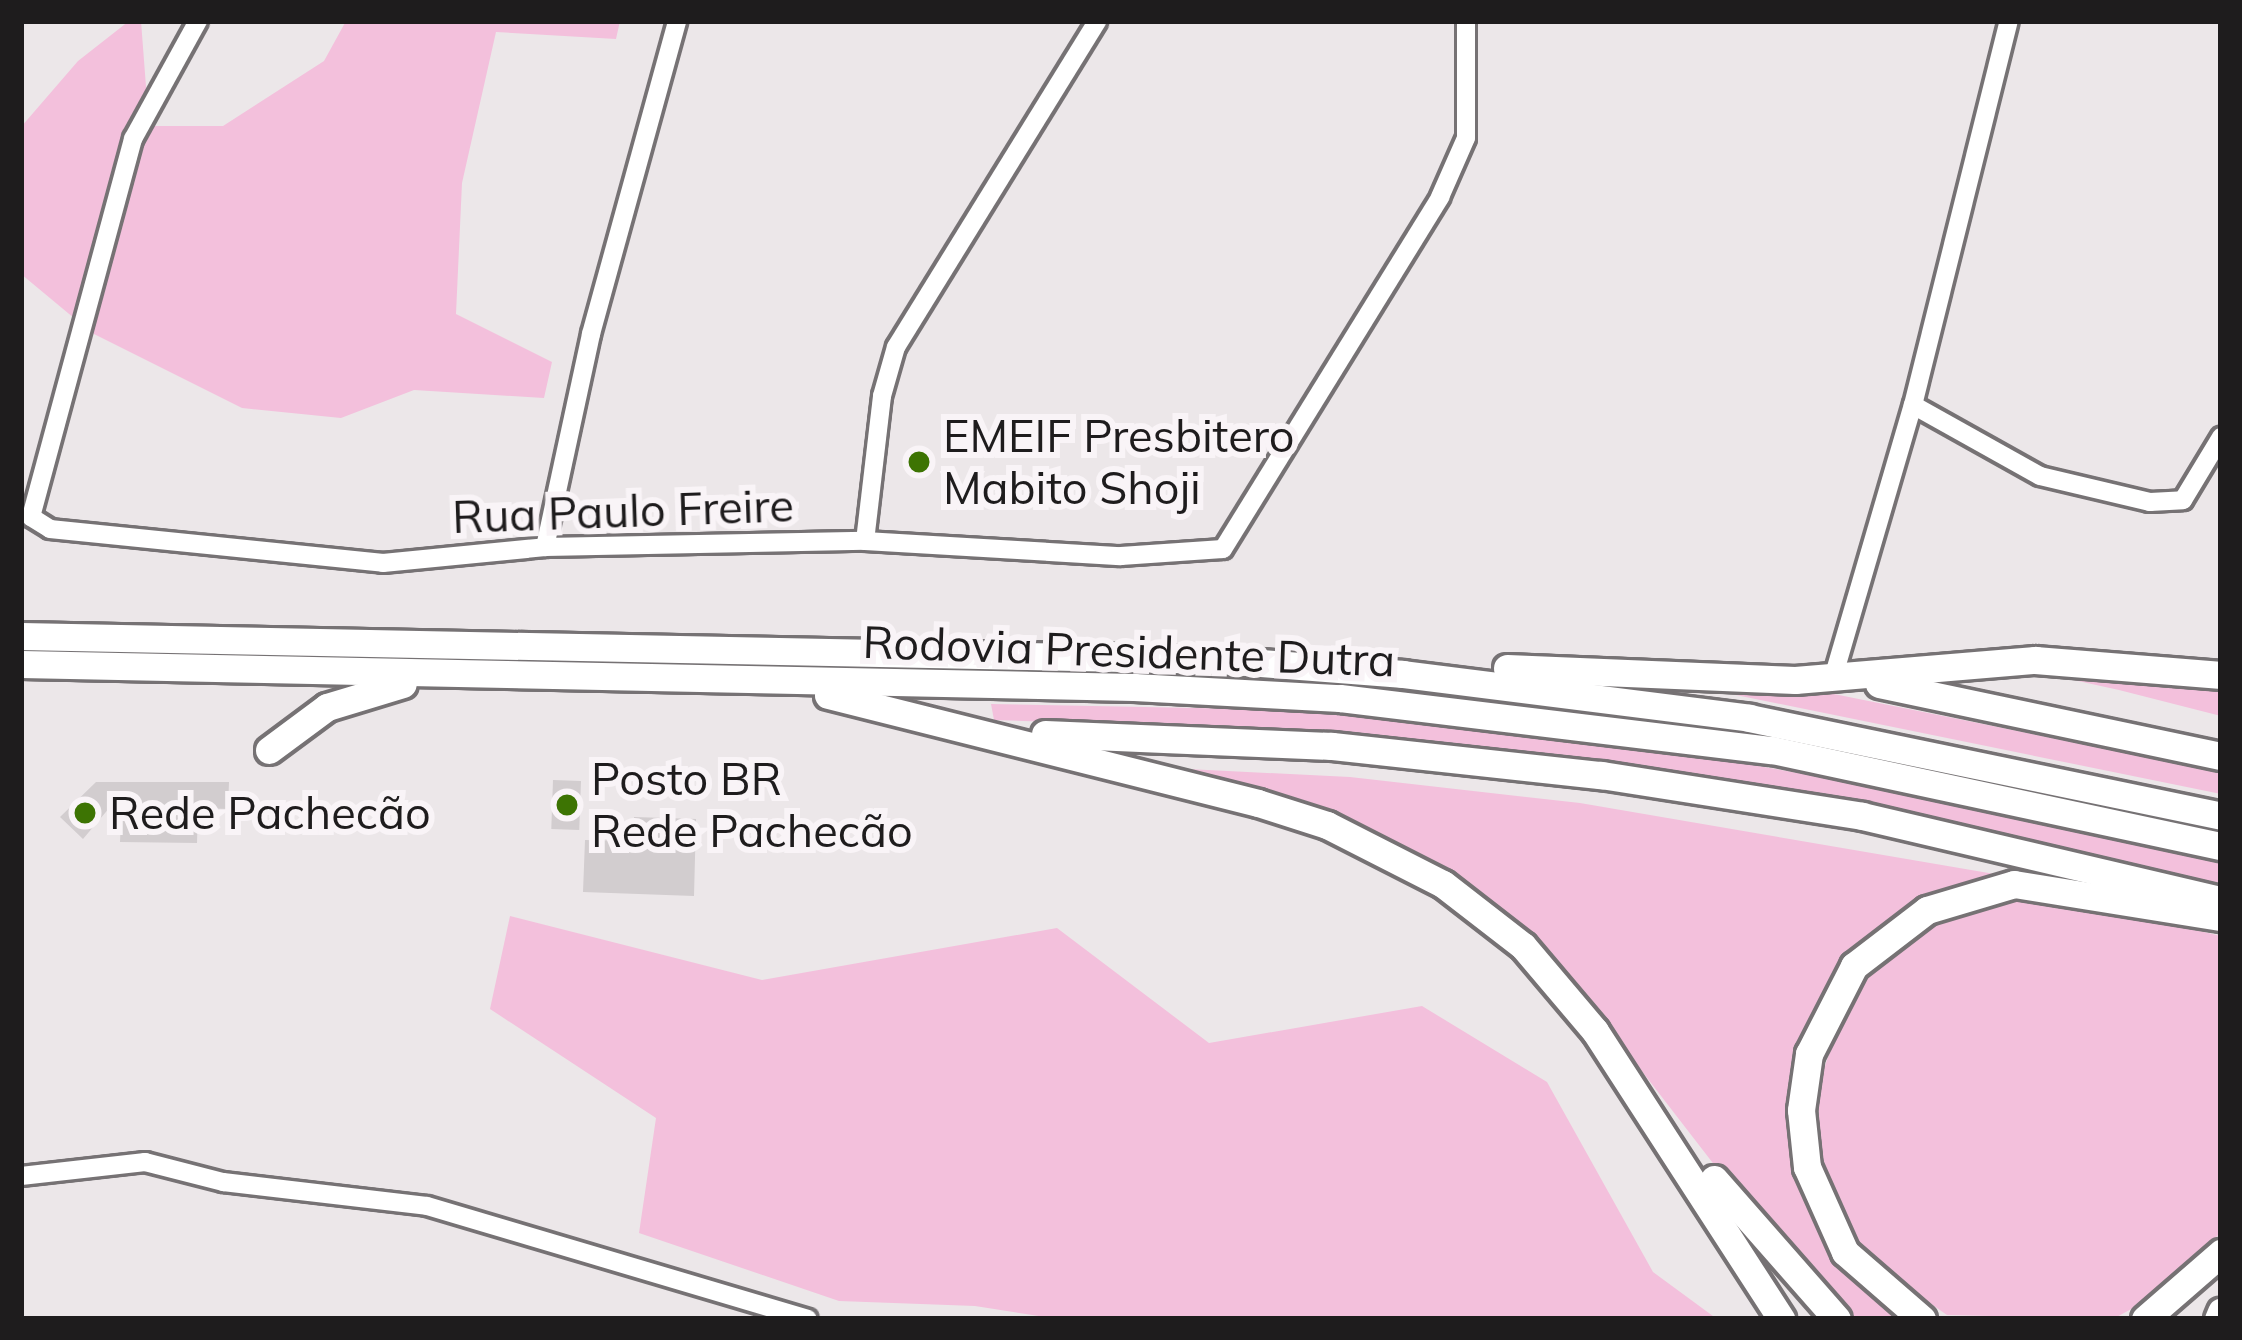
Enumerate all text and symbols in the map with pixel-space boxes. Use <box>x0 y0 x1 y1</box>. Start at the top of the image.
place label: EMEIF Presbitero Mabito Shoji <box>943 409 1294 515</box>
marker: EMEIF Presbitero Mabito Shoji <box>906 449 932 475</box>
street label: Rua Paulo Freire <box>451 478 795 544</box>
street label: Rodovia Presidente Dutra <box>862 615 1396 687</box>
place label: Posto BR Rede Pachecão <box>591 752 913 858</box>
place label: Rede Pachecão <box>109 786 431 840</box>
marker: Posto BR Rede Pachecão <box>554 792 580 818</box>
marker: Rede Pachecão <box>72 800 98 826</box>

